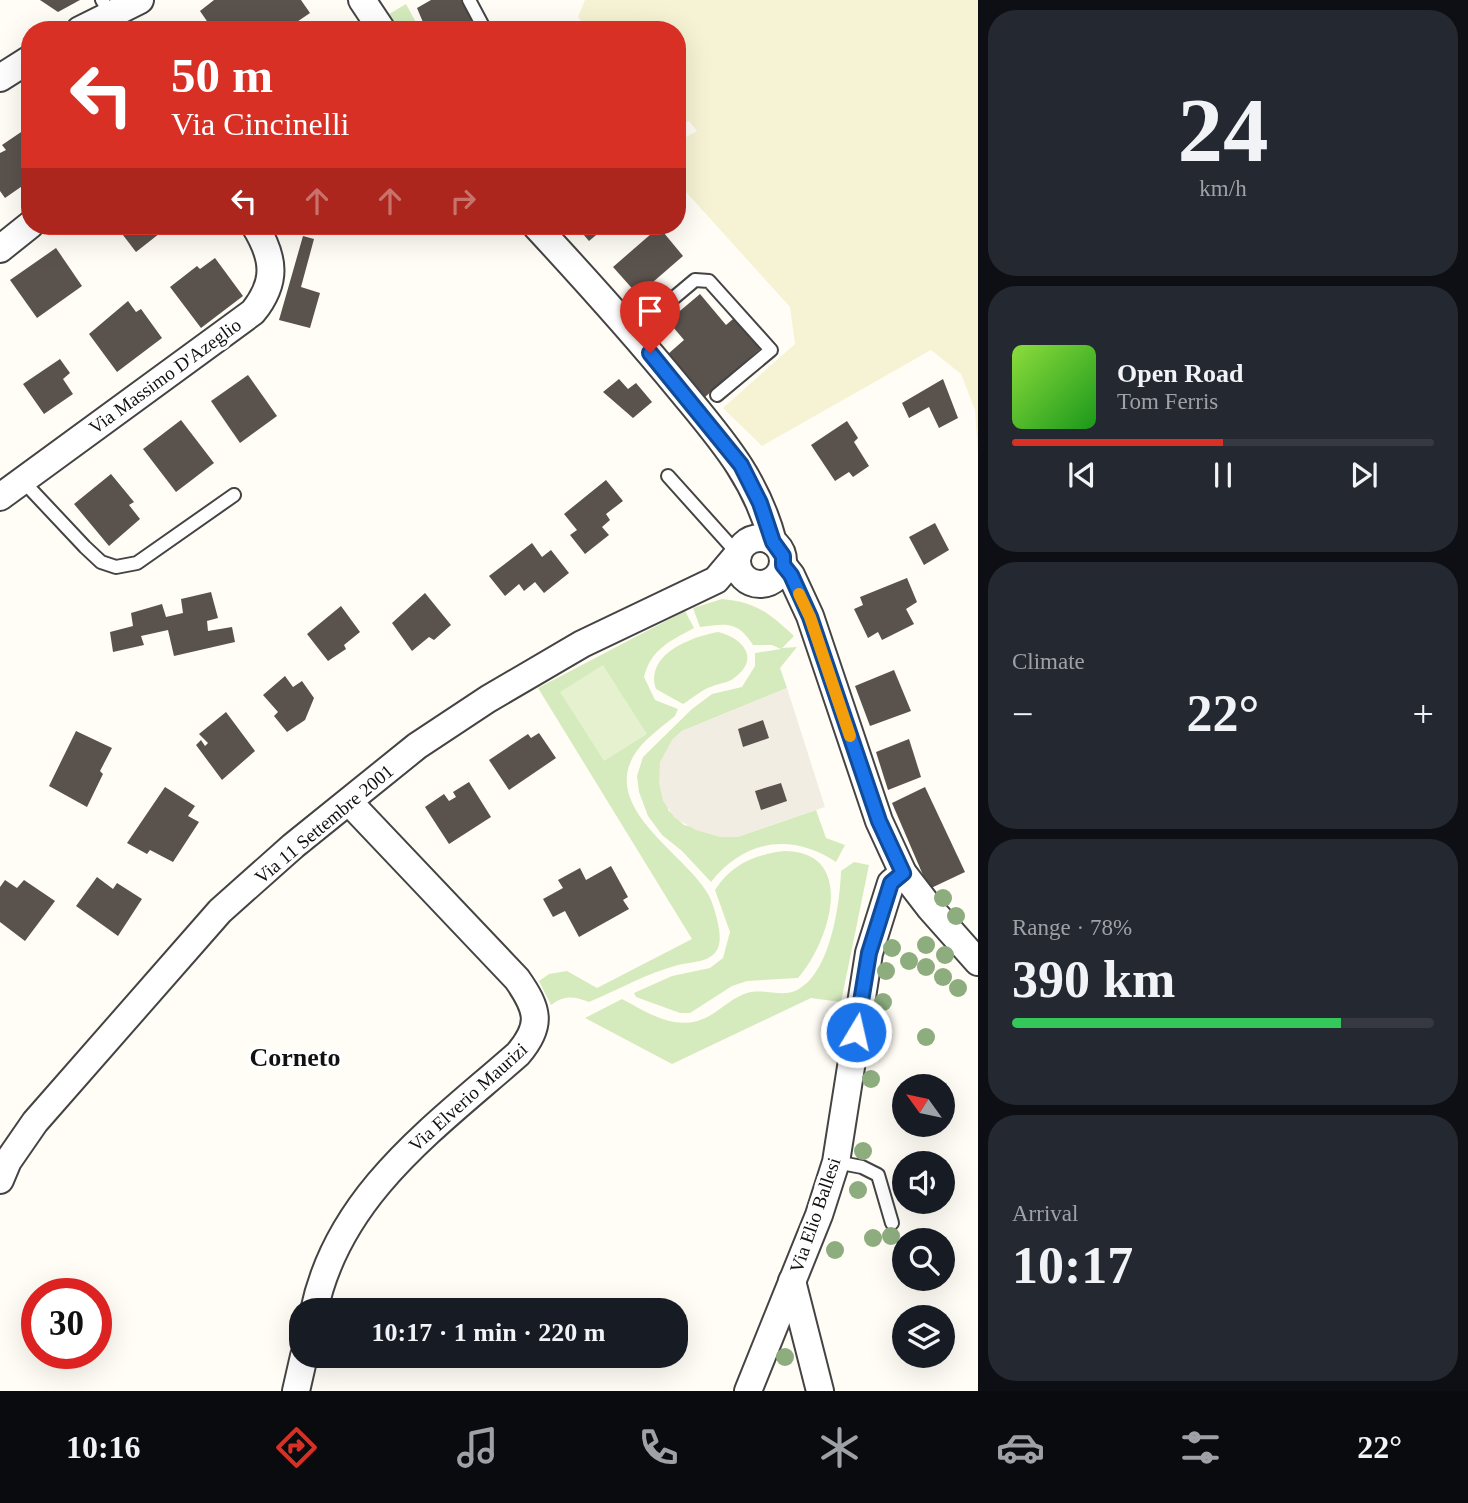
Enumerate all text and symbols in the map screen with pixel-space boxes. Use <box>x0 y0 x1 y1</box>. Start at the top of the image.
text: 50 m <box>171 48 273 103</box>
icon: left <box>56 49 147 140</box>
text: 24 <box>1178 80 1269 181</box>
text: Via Cincinelli <box>171 106 349 142</box>
text: km/h <box>1199 176 1247 201</box>
icon: left <box>225 182 263 220</box>
icon: ahead <box>298 182 336 220</box>
icon: ahead <box>371 182 409 220</box>
icon: right <box>444 182 482 220</box>
pin <box>620 281 680 353</box>
icon: arrive <box>631 292 669 330</box>
street label: Via Massimo D'Azeglio <box>85 314 245 438</box>
text: Open Road <box>1117 359 1243 388</box>
text: Tom Ferris <box>1117 389 1218 414</box>
icon: previous <box>1063 456 1101 494</box>
icon: pause <box>1204 456 1242 494</box>
icon: next <box>1345 456 1383 494</box>
text: Climate <box>1012 649 1085 674</box>
text: 22° <box>1187 685 1259 742</box>
text: − <box>1012 693 1033 735</box>
text: + <box>1413 693 1434 735</box>
street label: Via 11 Settembre 2001 <box>251 760 397 888</box>
text: Range · 78% <box>1012 915 1132 940</box>
text: 390 km <box>1012 951 1175 1008</box>
position arrow <box>819 995 893 1069</box>
street label: Via Elverio Maurizi <box>405 1038 531 1156</box>
district label: Corneto <box>250 1043 340 1072</box>
north arrow <box>892 1074 956 1138</box>
map controls <box>892 1074 955 1368</box>
button: sound <box>892 1151 955 1214</box>
street label: Via Elio Ballesi <box>785 1155 845 1275</box>
text: Arrival <box>1012 1201 1078 1226</box>
button: search <box>892 1228 955 1291</box>
text: 10:17 <box>1012 1237 1133 1294</box>
speed limit sign: 30 <box>21 1278 112 1369</box>
button: layers <box>892 1305 955 1368</box>
text: 10:17 · 1 min · 220 m <box>372 1318 606 1347</box>
icon: directions <box>272 1423 321 1472</box>
icon: music <box>453 1423 502 1472</box>
icon: phone <box>634 1423 683 1472</box>
icon: climate <box>815 1423 864 1472</box>
icon: car <box>996 1423 1045 1472</box>
icon: filters <box>1176 1423 1225 1472</box>
text: 10:16 <box>66 1429 141 1465</box>
text: 22° <box>1357 1429 1402 1465</box>

